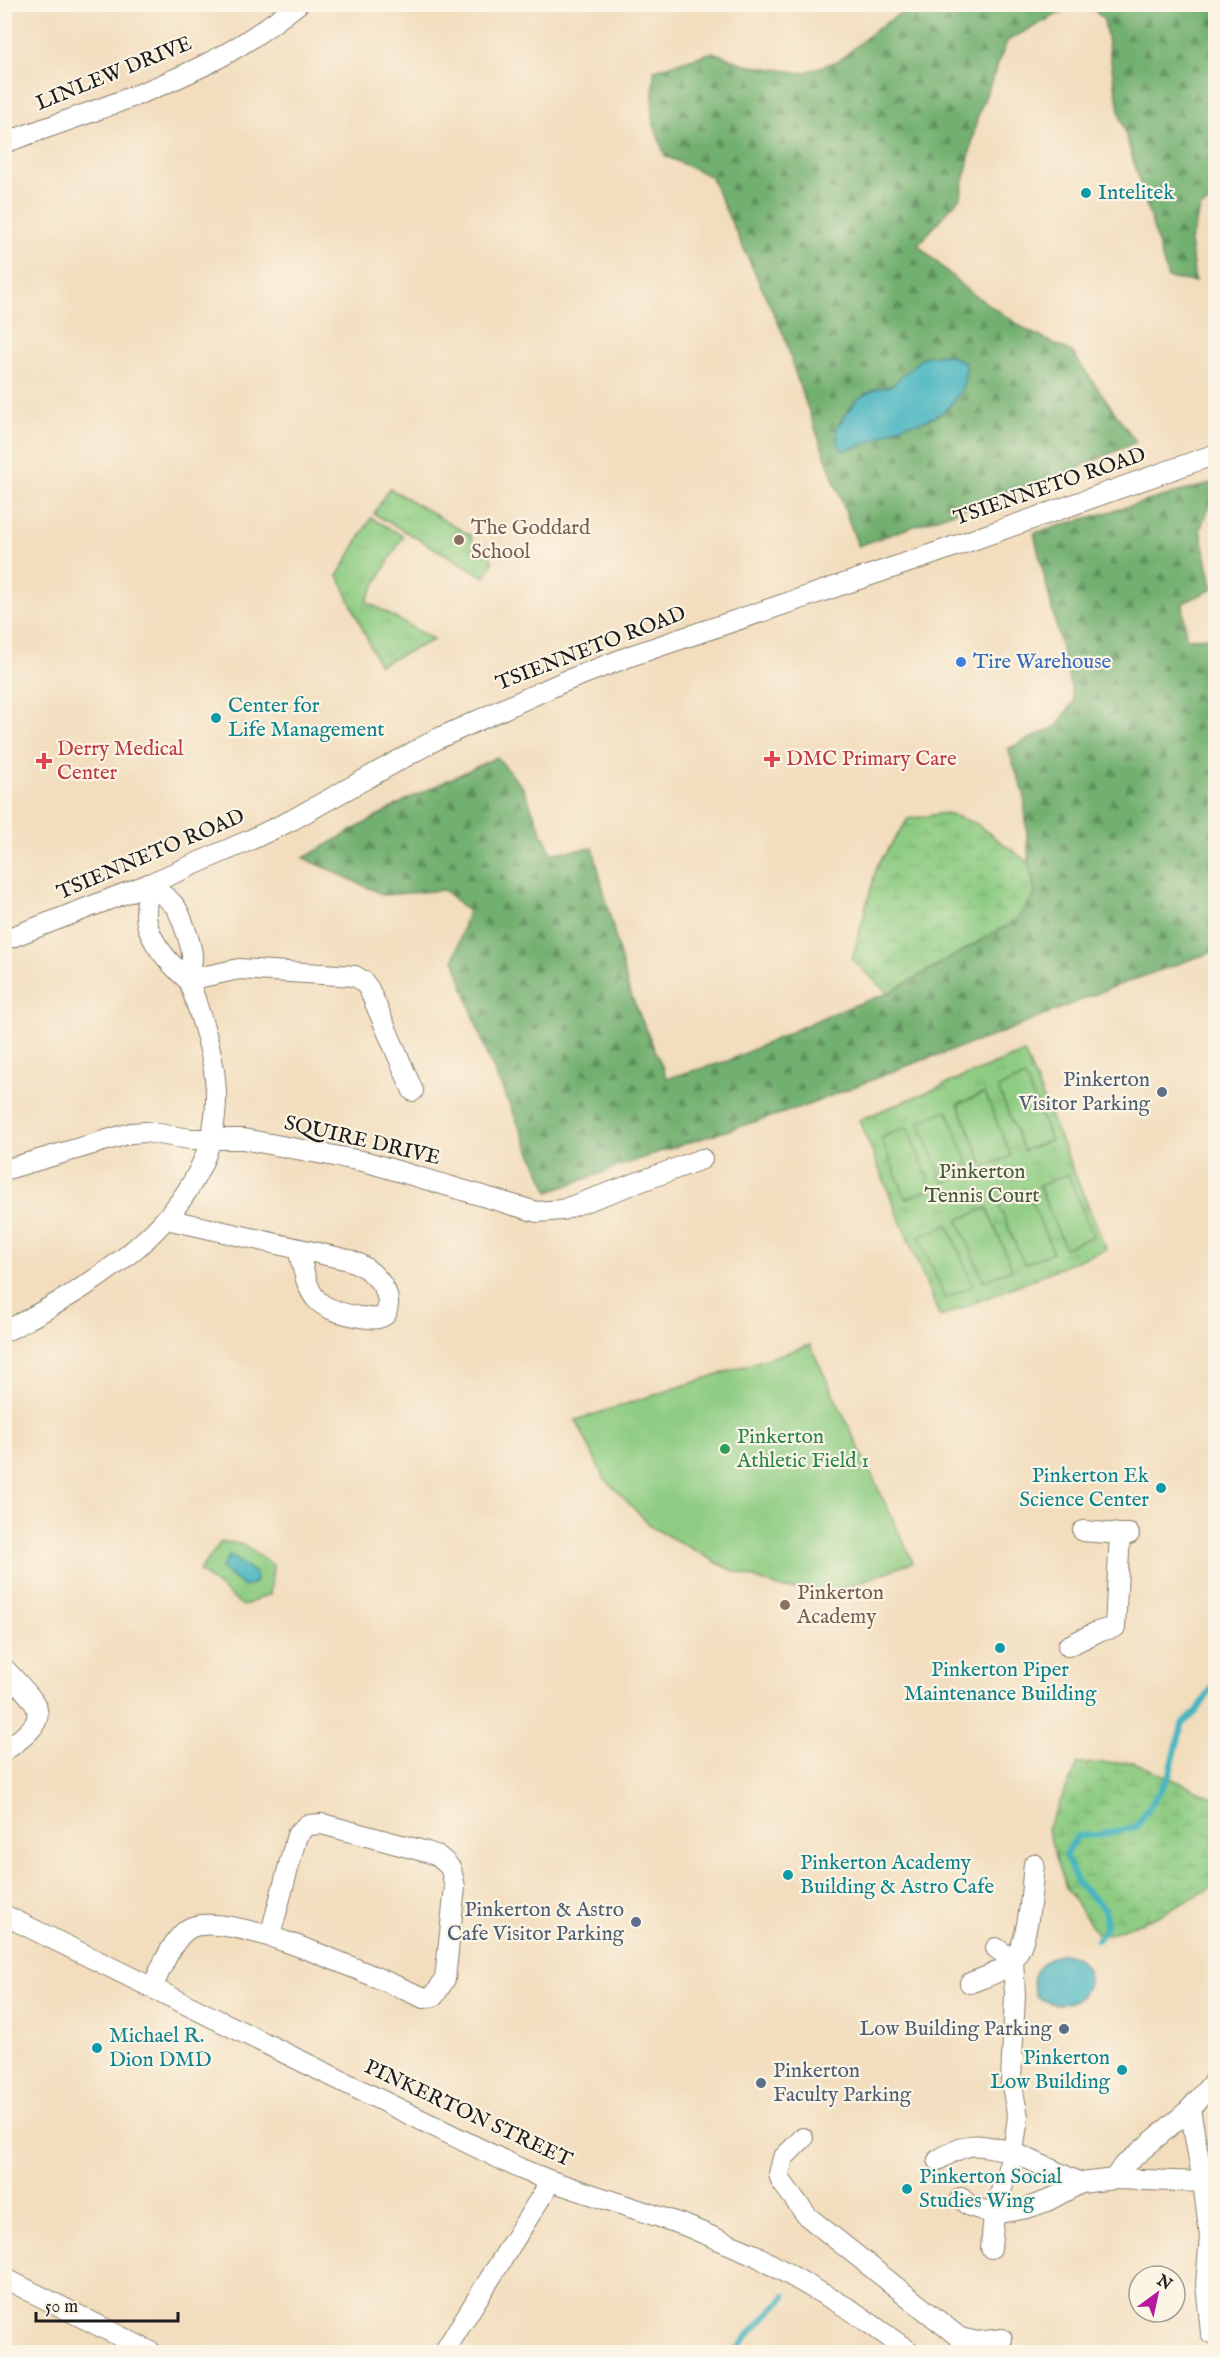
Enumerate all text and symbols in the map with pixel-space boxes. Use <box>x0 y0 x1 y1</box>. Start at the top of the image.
street label: LINLEW DRIVE <box>32 30 196 118</box>
place label: Intelitek <box>1098 180 1175 207</box>
marker: Intelitek <box>1079 186 1093 200</box>
street label: TSIENNETO ROAD <box>950 441 1150 533</box>
place label: The Goddard School <box>471 515 591 566</box>
marker: The Goddard School <box>452 533 466 547</box>
street label: TSIENNETO ROAD <box>492 600 690 698</box>
place label: Tire Warehouse <box>973 649 1112 676</box>
marker: Tire Warehouse <box>954 655 968 669</box>
place label: Center for Life Management <box>228 693 385 744</box>
marker: Center for Life Management <box>209 711 223 725</box>
place label: Derry Medical Center <box>57 736 184 787</box>
place label: DMC Primary Care <box>786 746 957 773</box>
marker: DMC Primary Care <box>763 750 781 768</box>
marker: Derry Medical Center <box>35 752 53 770</box>
street label: TSIENNETO ROAD <box>53 803 249 907</box>
place label: Pinkerton Visitor Parking <box>1018 1067 1151 1118</box>
marker: Pinkerton Visitor Parking <box>1155 1085 1169 1099</box>
street label: SQUIRE DRIVE <box>281 1110 443 1172</box>
park label: Pinkerton Tennis Court <box>924 1159 1040 1210</box>
place label: Pinkerton Athletic Field 1 <box>736 1424 869 1475</box>
marker: Pinkerton Athletic Field 1 <box>718 1442 732 1456</box>
place label: Pinkerton Ek Science Center <box>1019 1463 1150 1514</box>
marker: Pinkerton Ek Science Center <box>1154 1481 1168 1495</box>
place label: Pinkerton Academy <box>796 1580 884 1631</box>
marker: Pinkerton Academy <box>778 1598 792 1612</box>
marker: Pinkerton Piper Maintenance Building <box>993 1641 1007 1655</box>
place label: Pinkerton Piper Maintenance Building <box>904 1657 1097 1708</box>
place label: Pinkerton Academy Building & Astro Cafe <box>800 1850 994 1901</box>
marker: Pinkerton Academy Building & Astro Cafe <box>781 1868 795 1882</box>
place label: Pinkerton & Astro Cafe Visitor Parking <box>447 1897 625 1948</box>
marker: Pinkerton & Astro Cafe Visitor Parking <box>629 1915 643 1929</box>
place label: Low Building Parking <box>859 2016 1053 2043</box>
marker: Low Building Parking <box>1057 2022 1071 2036</box>
place label: Michael R. Dion DMD <box>109 2023 212 2074</box>
marker: Michael R. Dion DMD <box>90 2041 104 2055</box>
place label: Pinkerton Low Building <box>990 2045 1111 2096</box>
street label: PINKERTON STREET <box>360 2054 577 2174</box>
place label: Pinkerton Faculty Parking <box>773 2058 912 2109</box>
marker: Pinkerton Low Building <box>1115 2063 1129 2077</box>
marker: Pinkerton Faculty Parking <box>754 2076 768 2090</box>
place label: Pinkerton Social Studies Wing <box>919 2164 1062 2215</box>
marker: Pinkerton Social Studies Wing <box>900 2182 914 2196</box>
north arrow <box>1127 2264 1187 2324</box>
text: N <box>1152 2270 1175 2295</box>
scale bar <box>36 2285 178 2323</box>
text: 50 m <box>45 2296 78 2319</box>

